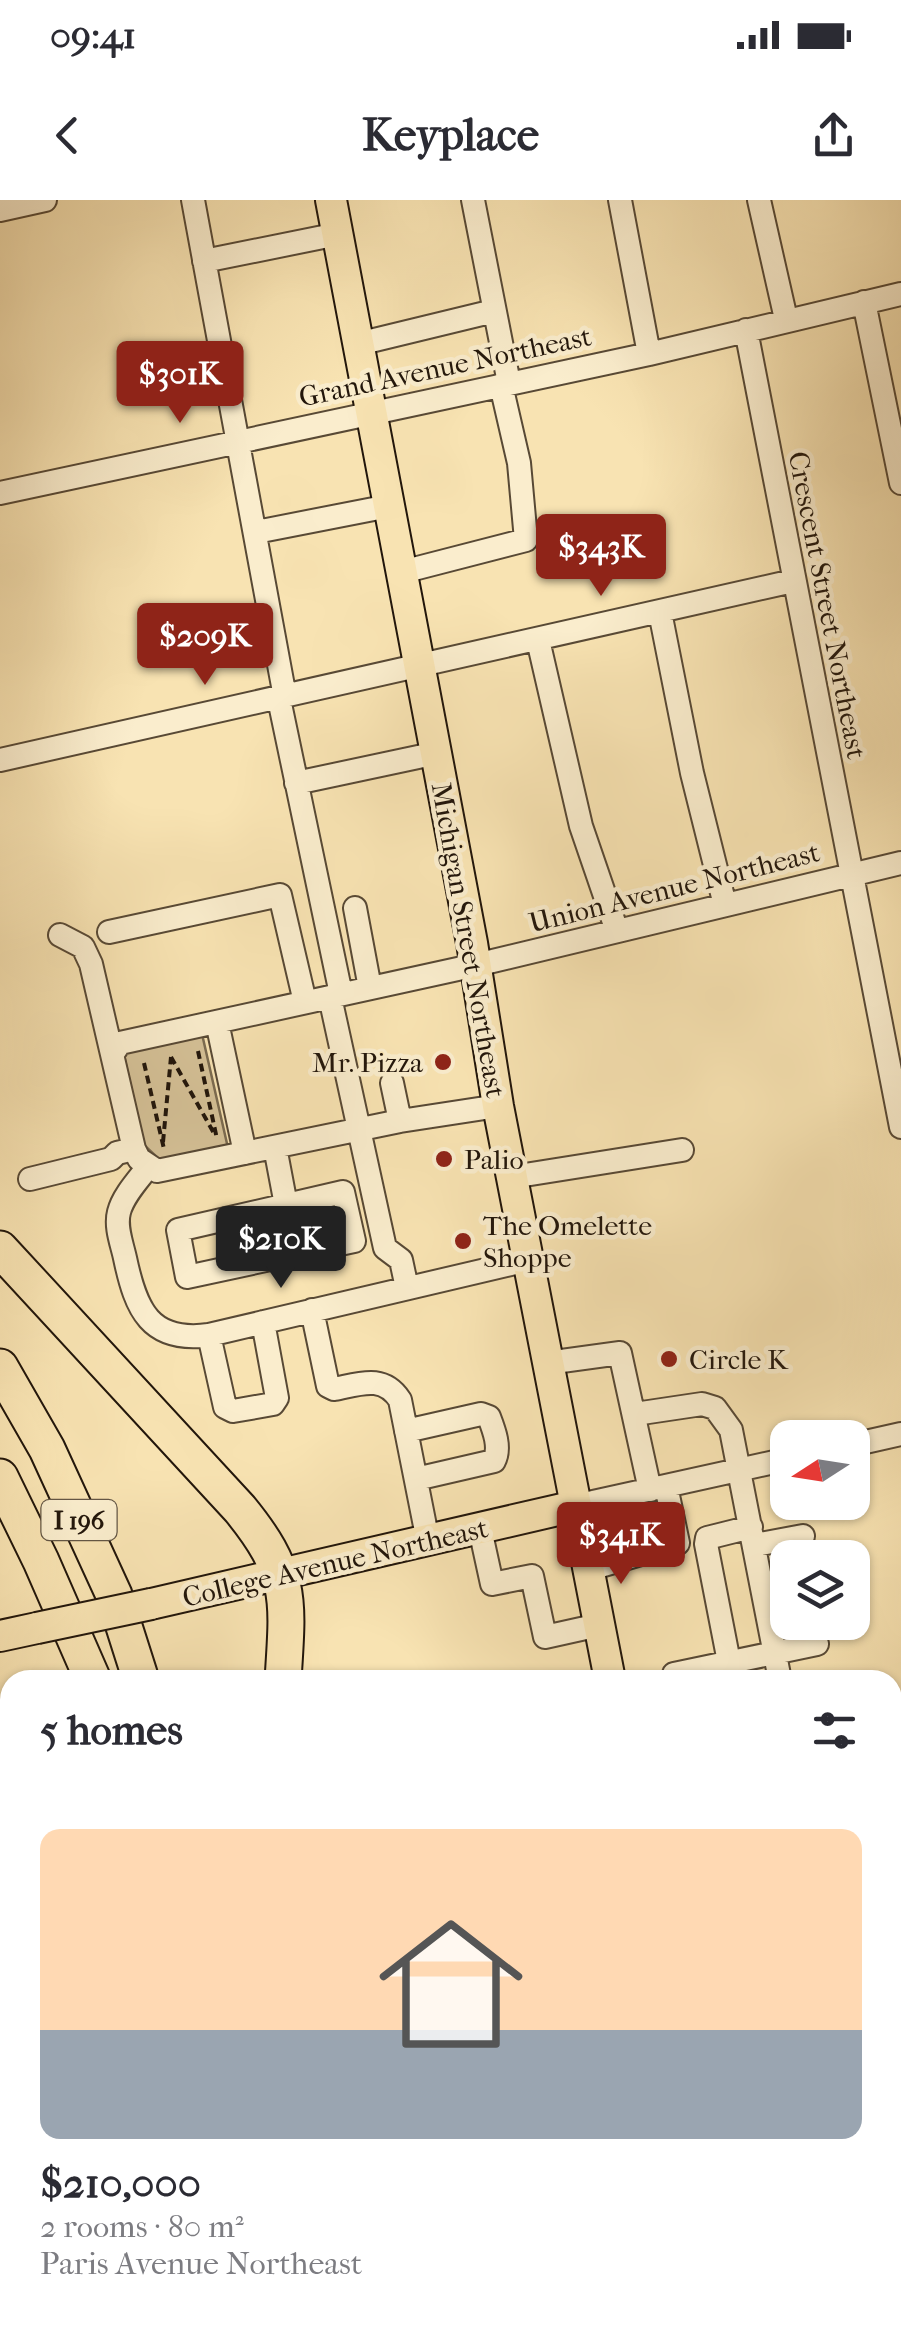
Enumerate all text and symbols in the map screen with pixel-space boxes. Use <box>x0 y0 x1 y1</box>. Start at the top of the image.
text: 09:41 <box>50 13 136 58</box>
icon: back <box>40 108 95 163</box>
icon: share <box>806 108 861 163</box>
text: Keyplace <box>362 109 539 162</box>
street label: Grand Avenue Northeast <box>296 319 594 414</box>
pin: $301K <box>110 341 250 426</box>
text: $301K <box>139 355 221 392</box>
street label: Crescent Street Northeast <box>782 449 874 762</box>
pin: $343K <box>531 514 671 599</box>
text: $343K <box>558 528 644 565</box>
pin: $209K <box>135 603 275 688</box>
text: $209K <box>159 617 251 654</box>
street label: Michigan Street Northeast <box>425 780 512 1100</box>
street label: Union Avenue Northeast <box>525 835 823 940</box>
place label: Mr. Pizza <box>312 1046 424 1079</box>
marker: Mr. Pizza <box>432 1051 454 1073</box>
place label: Palio <box>464 1143 524 1176</box>
marker: Palio <box>433 1148 455 1170</box>
pin: $210K <box>211 1206 351 1291</box>
place label: The Omelette Shoppe <box>483 1209 652 1274</box>
text: $210K <box>238 1220 324 1257</box>
marker: The Omelette Shoppe <box>452 1230 474 1252</box>
place label: Circle K <box>689 1343 789 1376</box>
marker: Circle K <box>658 1348 680 1370</box>
north arrow <box>770 1420 870 1520</box>
map controls <box>770 1420 870 1640</box>
road number: I 196 <box>42 1500 116 1540</box>
pin: $341K <box>551 1502 691 1587</box>
street label: College Avenue Northeast <box>179 1511 491 1614</box>
text: $341K <box>579 1516 663 1553</box>
button: layers <box>770 1540 870 1640</box>
icon: filters <box>807 1703 862 1758</box>
text: 5 homes <box>40 1706 183 1755</box>
icon: home <box>361 1894 541 2074</box>
text: $210,000 <box>40 2159 201 2208</box>
text: 2 rooms · 80 m² <box>40 2208 244 2245</box>
text: Paris Avenue Northeast <box>40 2245 362 2282</box>

